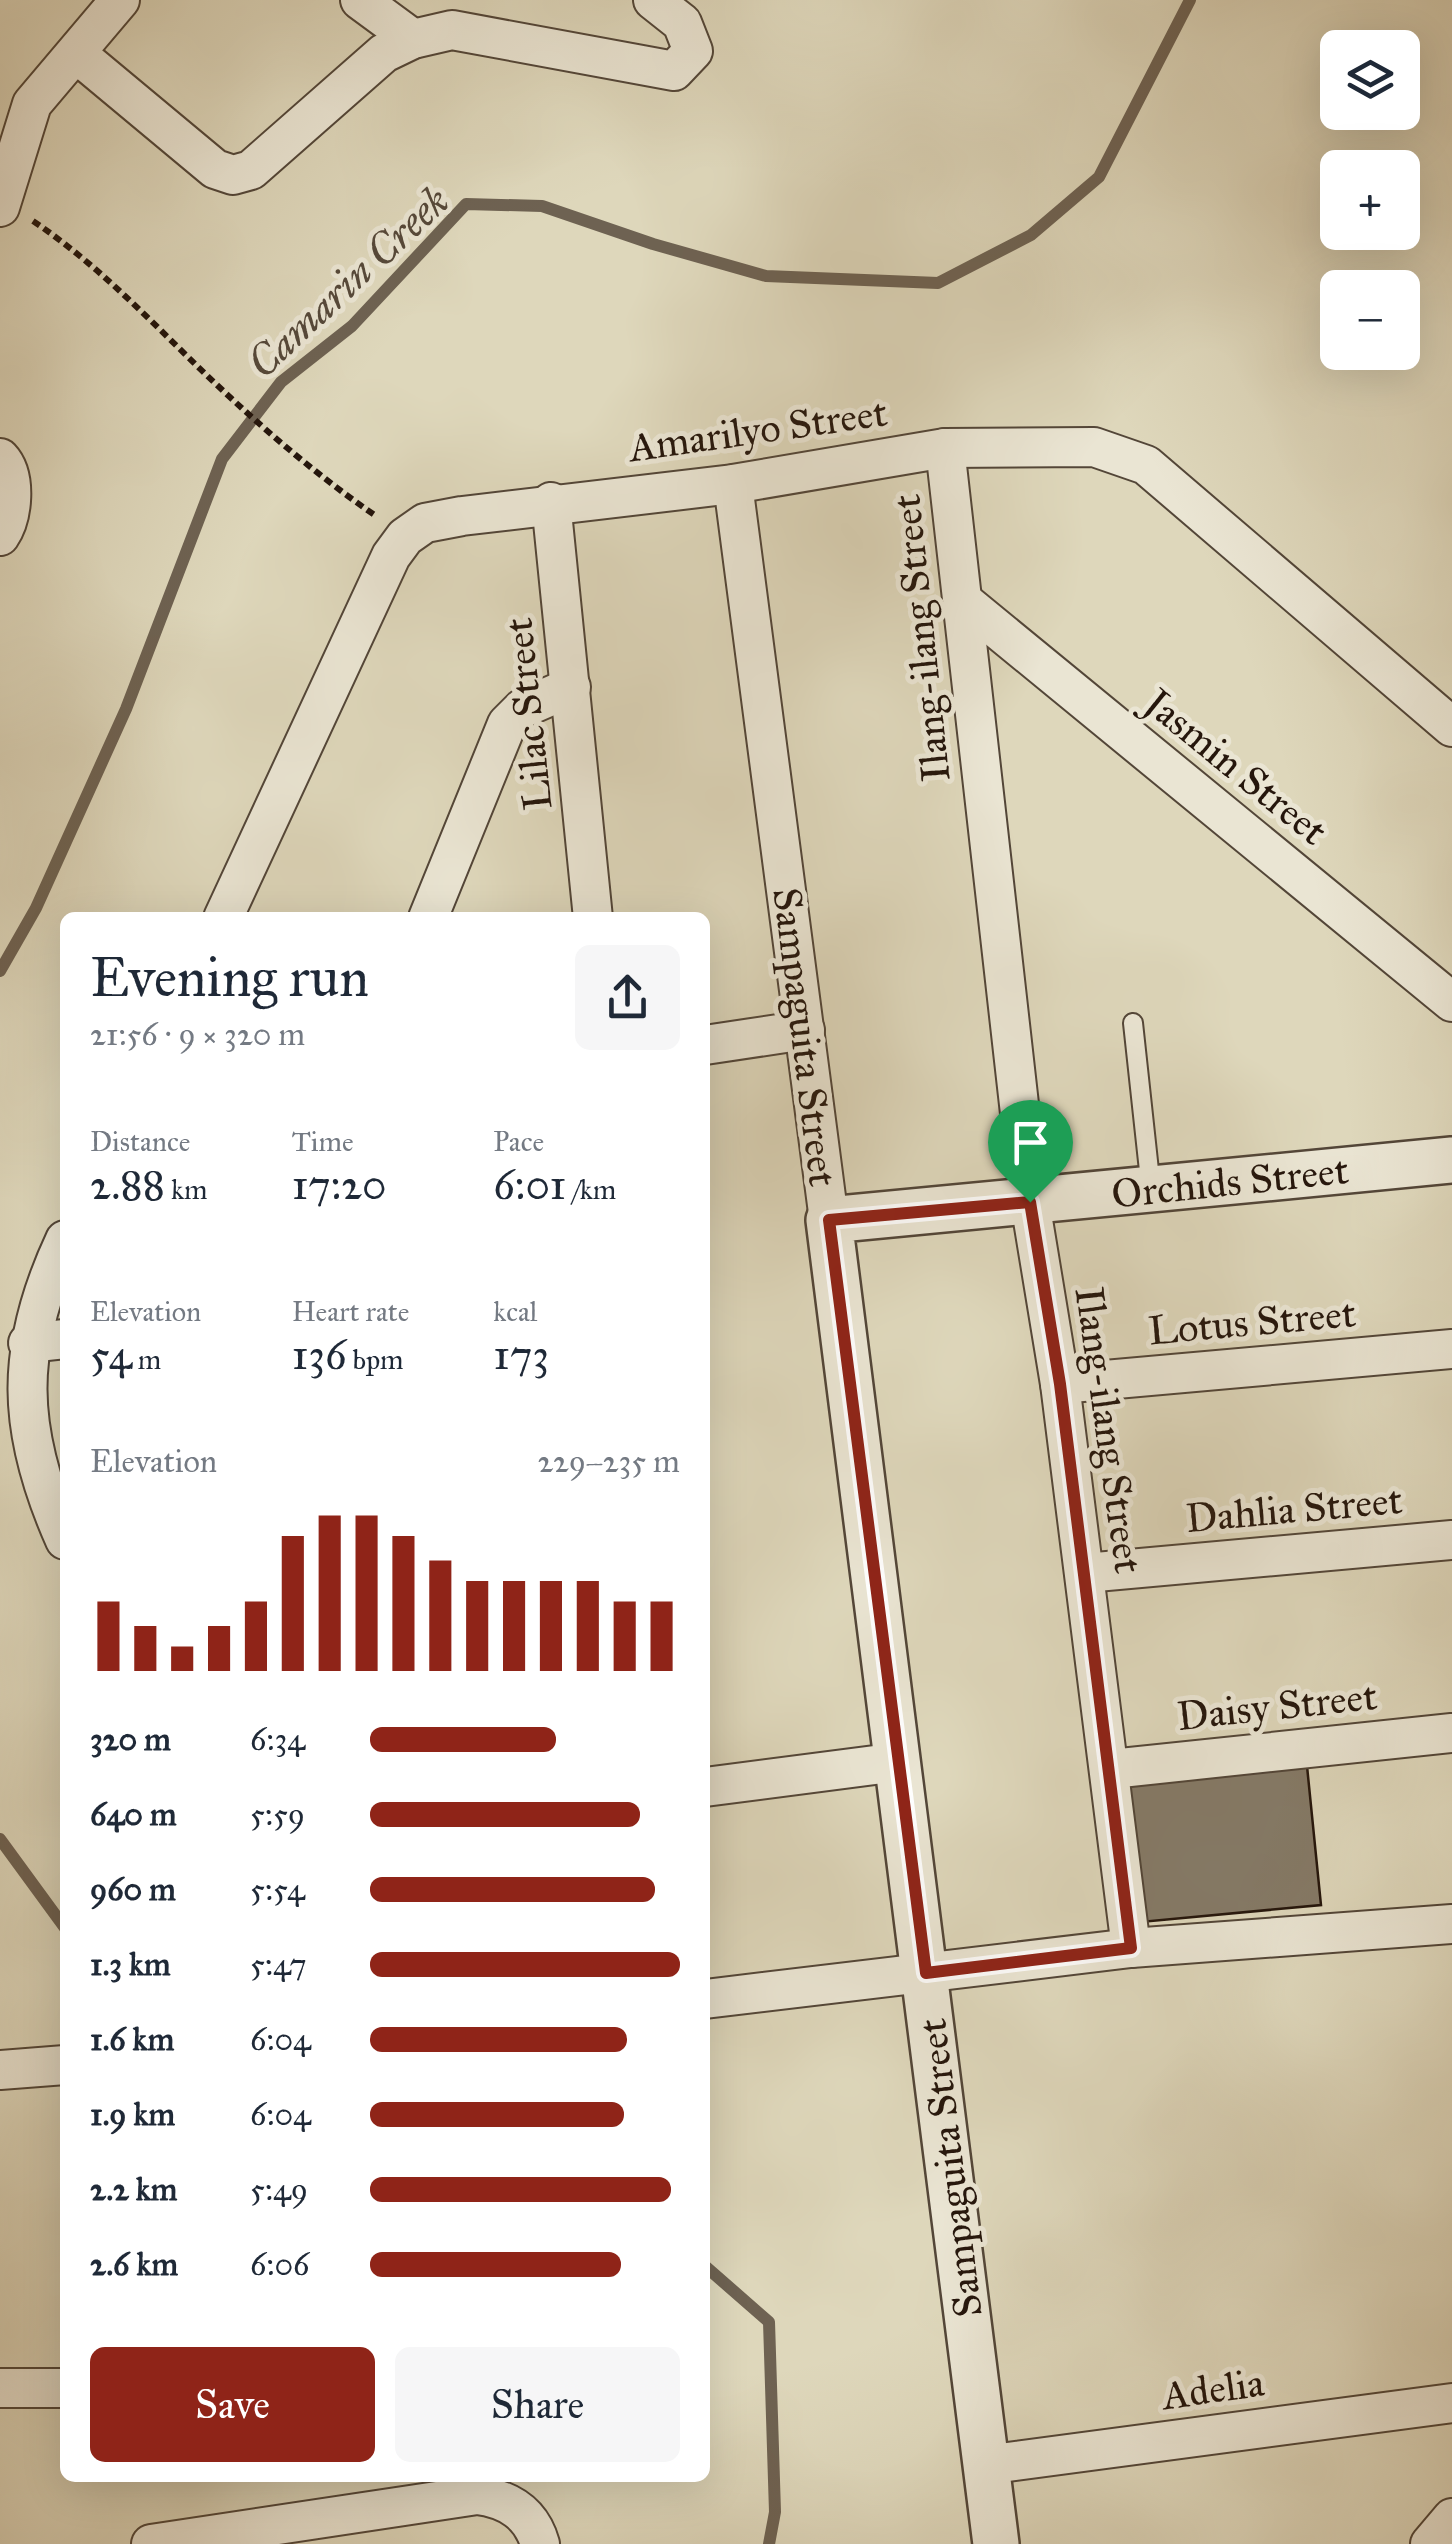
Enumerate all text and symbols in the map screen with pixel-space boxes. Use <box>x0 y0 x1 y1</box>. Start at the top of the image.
map controls <box>1320 30 1420 370</box>
button: layers <box>1320 30 1420 130</box>
button: + <box>1320 150 1420 250</box>
water label: Camarin Creek <box>236 175 460 389</box>
button: − <box>1320 270 1420 370</box>
street label: Amarilyo Street <box>624 388 890 473</box>
street label: Ilang-ilang Street <box>882 492 960 784</box>
street label: Lilac Street <box>494 615 562 813</box>
street label: Jasmin Street <box>1132 676 1337 856</box>
street label: Sampaguita Street <box>762 885 848 1189</box>
text: Evening run <box>90 944 369 1011</box>
button: share <box>575 945 680 1050</box>
text: 21:56 · 9 × 320 m <box>90 1015 305 1054</box>
pin <box>988 1100 1073 1203</box>
icon: arrive <box>1003 1115 1058 1170</box>
text: Distance <box>90 1124 190 1159</box>
text: Time <box>292 1124 354 1159</box>
text: Pace <box>493 1124 544 1159</box>
street label: Orchids Street <box>1109 1145 1351 1219</box>
text: 2.88 <box>90 1159 165 1211</box>
text: 17:20 <box>292 1159 386 1211</box>
text: 6:01 <box>493 1159 566 1211</box>
text: km <box>165 1172 208 1207</box>
text: /km <box>566 1172 616 1207</box>
street label: Ilang-ilang Street <box>1065 1284 1153 1576</box>
street label: Lotus Street <box>1146 1289 1358 1355</box>
text: Elevation <box>90 1294 201 1329</box>
text: Heart rate <box>292 1294 409 1329</box>
text: kcal <box>493 1294 537 1329</box>
text: 54 <box>90 1329 132 1381</box>
text: 136 <box>292 1329 347 1381</box>
text: 173 <box>493 1329 549 1381</box>
text: m <box>132 1342 161 1377</box>
text: bpm <box>347 1342 404 1377</box>
text: Elevation <box>90 1442 217 1481</box>
text: 229–235 m <box>537 1442 680 1481</box>
street label: Dahlia Street <box>1184 1475 1404 1543</box>
street label: Daisy Street <box>1175 1671 1379 1741</box>
text: 320 m <box>90 1720 171 1759</box>
text: 6:34 <box>250 1720 305 1759</box>
text: 640 m <box>90 1795 177 1834</box>
text: 5:59 <box>250 1795 305 1834</box>
text: 960 m <box>90 1870 176 1909</box>
text: 5:54 <box>250 1870 305 1909</box>
text: 1.3 km <box>90 1945 171 1984</box>
text: 5:47 <box>250 1945 306 1984</box>
street label: Sampaguita Street <box>907 2016 993 2320</box>
text: 1.6 km <box>90 2020 174 2059</box>
text: 6:04 <box>250 2020 311 2059</box>
text: 1.9 km <box>90 2095 175 2134</box>
text: 6:04 <box>250 2095 311 2134</box>
text: 2.2 km <box>90 2170 178 2209</box>
text: 5:49 <box>250 2170 308 2209</box>
text: 2.6 km <box>90 2245 178 2284</box>
text: 6:06 <box>250 2245 310 2284</box>
button: Save <box>90 2347 375 2462</box>
button: Share <box>395 2347 680 2462</box>
street label: Adelia <box>1157 2358 1267 2421</box>

